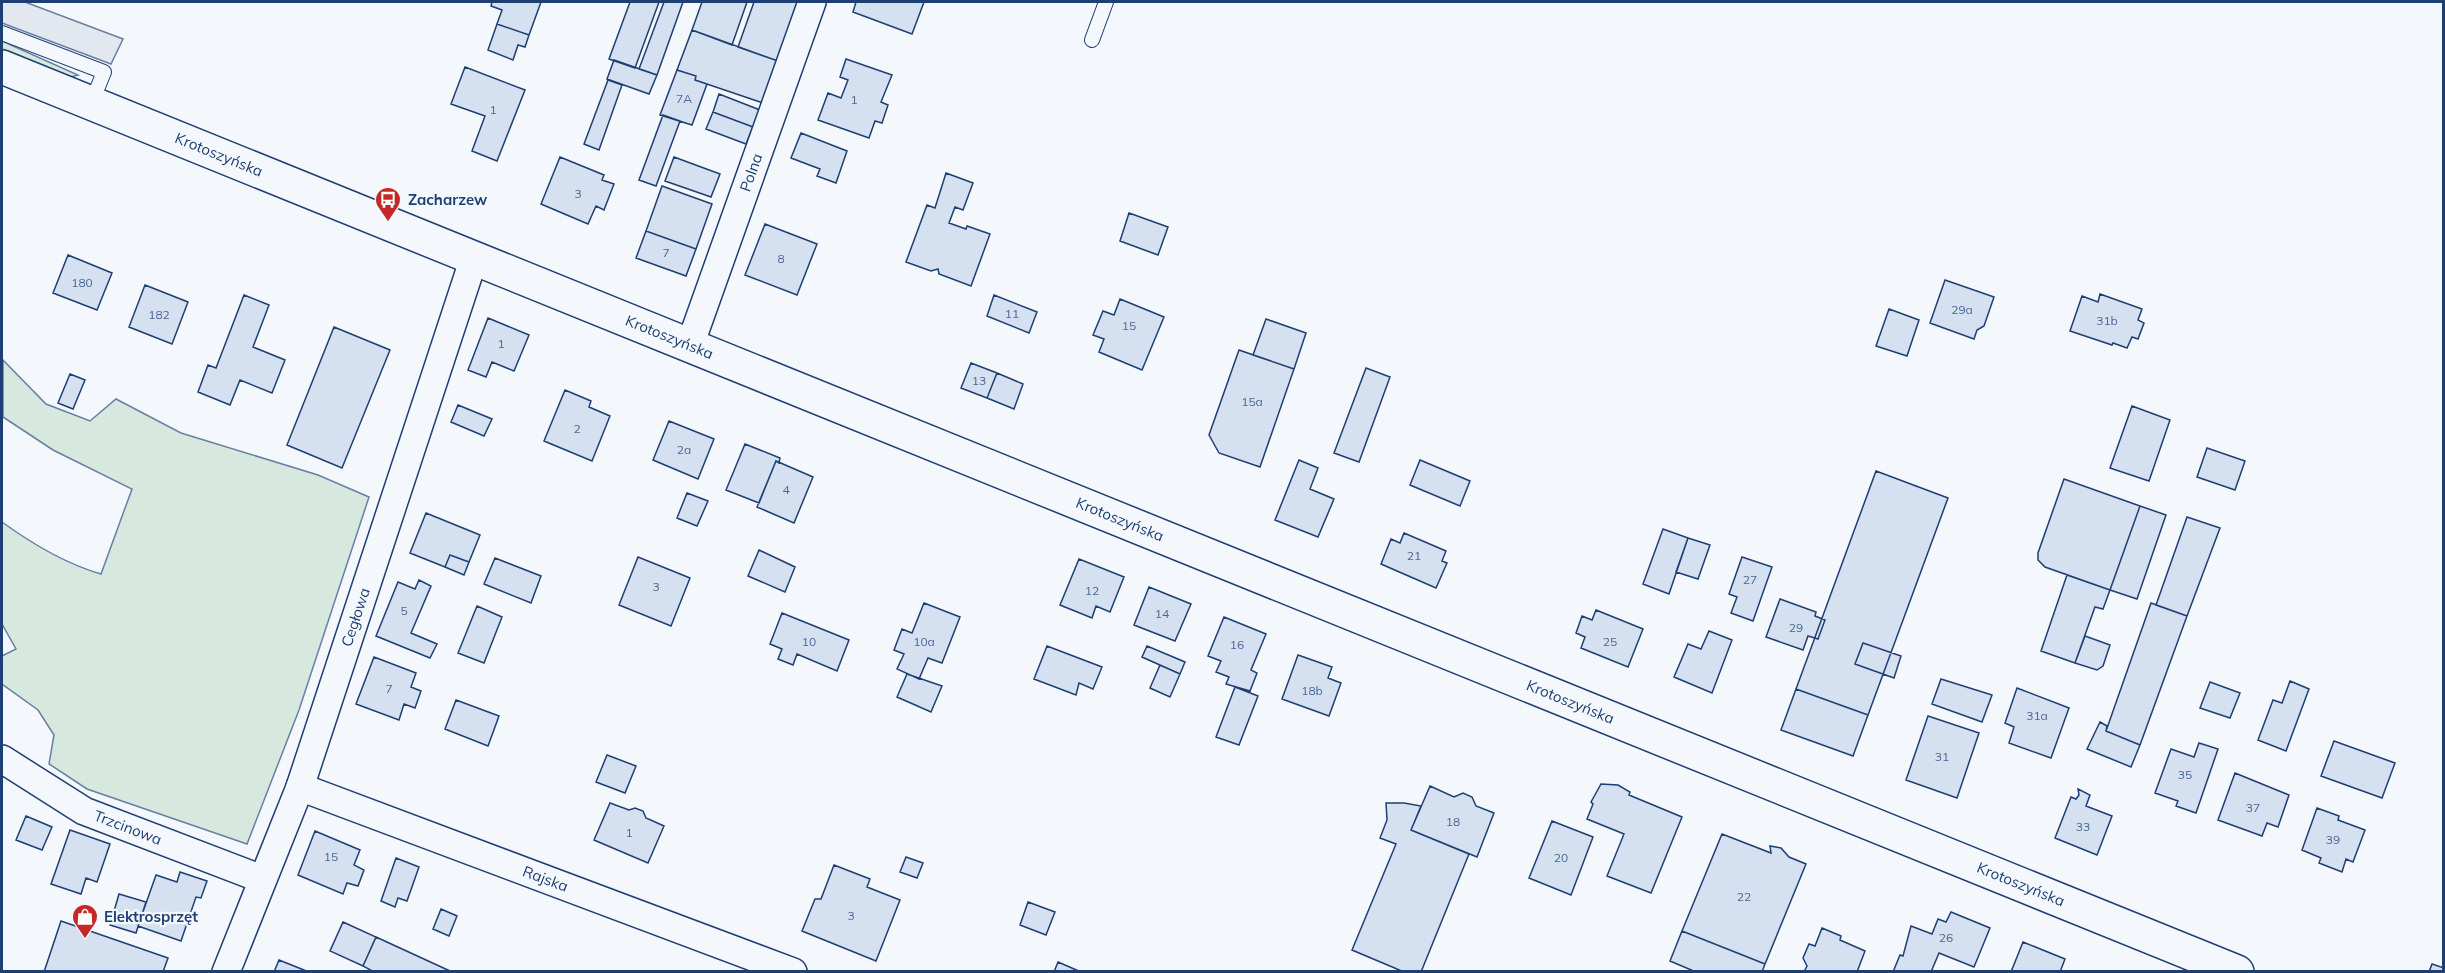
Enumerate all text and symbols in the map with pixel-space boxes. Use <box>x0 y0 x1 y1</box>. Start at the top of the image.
house number: 7A <box>676 91 692 106</box>
house number: 1 <box>850 92 858 107</box>
house number: 1 <box>489 102 497 117</box>
street label: Krotoszyńska <box>172 128 266 181</box>
street label: Polna <box>735 151 766 194</box>
bus stop icon: Zacharzew <box>373 185 403 223</box>
house number: 3 <box>574 186 582 201</box>
place label: Zacharzew <box>408 190 488 209</box>
house number: 7 <box>662 245 670 260</box>
house number: 8 <box>777 251 785 266</box>
house number: 180 <box>71 275 93 290</box>
house number: 29a <box>1951 302 1973 317</box>
house number: 11 <box>1005 306 1019 321</box>
house number: 182 <box>148 307 170 322</box>
street label: Krotoszyńska <box>623 310 716 363</box>
house number: 31b <box>2096 313 2118 328</box>
house number: 15 <box>1122 318 1136 333</box>
house number: 1 <box>497 336 505 351</box>
house number: 13 <box>972 373 986 388</box>
house number: 15a <box>1241 394 1263 409</box>
house number: 2 <box>573 421 581 436</box>
house number: 2a <box>677 442 691 457</box>
house number: 4 <box>782 482 790 497</box>
street label: Krotoszyńska <box>1073 493 1167 545</box>
house number: 21 <box>1407 548 1421 563</box>
house number: 27 <box>1743 572 1757 587</box>
house number: 3 <box>652 579 660 594</box>
house number: 12 <box>1085 583 1099 598</box>
street label: Cegłowa <box>337 585 374 649</box>
house number: 5 <box>400 603 408 618</box>
house number: 14 <box>1155 606 1169 621</box>
house number: 29 <box>1789 620 1803 635</box>
house number: 10 <box>802 634 816 649</box>
house number: 10a <box>913 634 935 649</box>
house number: 25 <box>1603 634 1617 649</box>
house number: 16 <box>1230 637 1244 652</box>
street label: Krotoszyńska <box>1524 675 1617 728</box>
house number: 7 <box>385 681 393 696</box>
house number: 18b <box>1301 683 1323 698</box>
house number: 31a <box>2026 708 2048 723</box>
house number: 31 <box>1935 749 1949 764</box>
house number: 35 <box>2178 767 2192 782</box>
house number: 37 <box>2246 800 2260 815</box>
street label: Trzcinowa <box>91 806 165 849</box>
house number: 18 <box>1446 814 1460 829</box>
house number: 33 <box>2076 819 2090 834</box>
house number: 1 <box>625 825 633 840</box>
house number: 39 <box>2326 832 2340 847</box>
house number: 15 <box>324 849 338 864</box>
house number: 20 <box>1554 850 1568 865</box>
street label: Krotoszyńska <box>1974 858 2068 910</box>
street label: Rajska <box>520 861 571 896</box>
house number: 22 <box>1737 889 1751 904</box>
shop icon: Elektrosprzęt <box>70 902 100 940</box>
place label: Elektrosprzęt <box>104 907 198 926</box>
house number: 3 <box>847 908 855 923</box>
house number: 26 <box>1939 930 1953 945</box>

